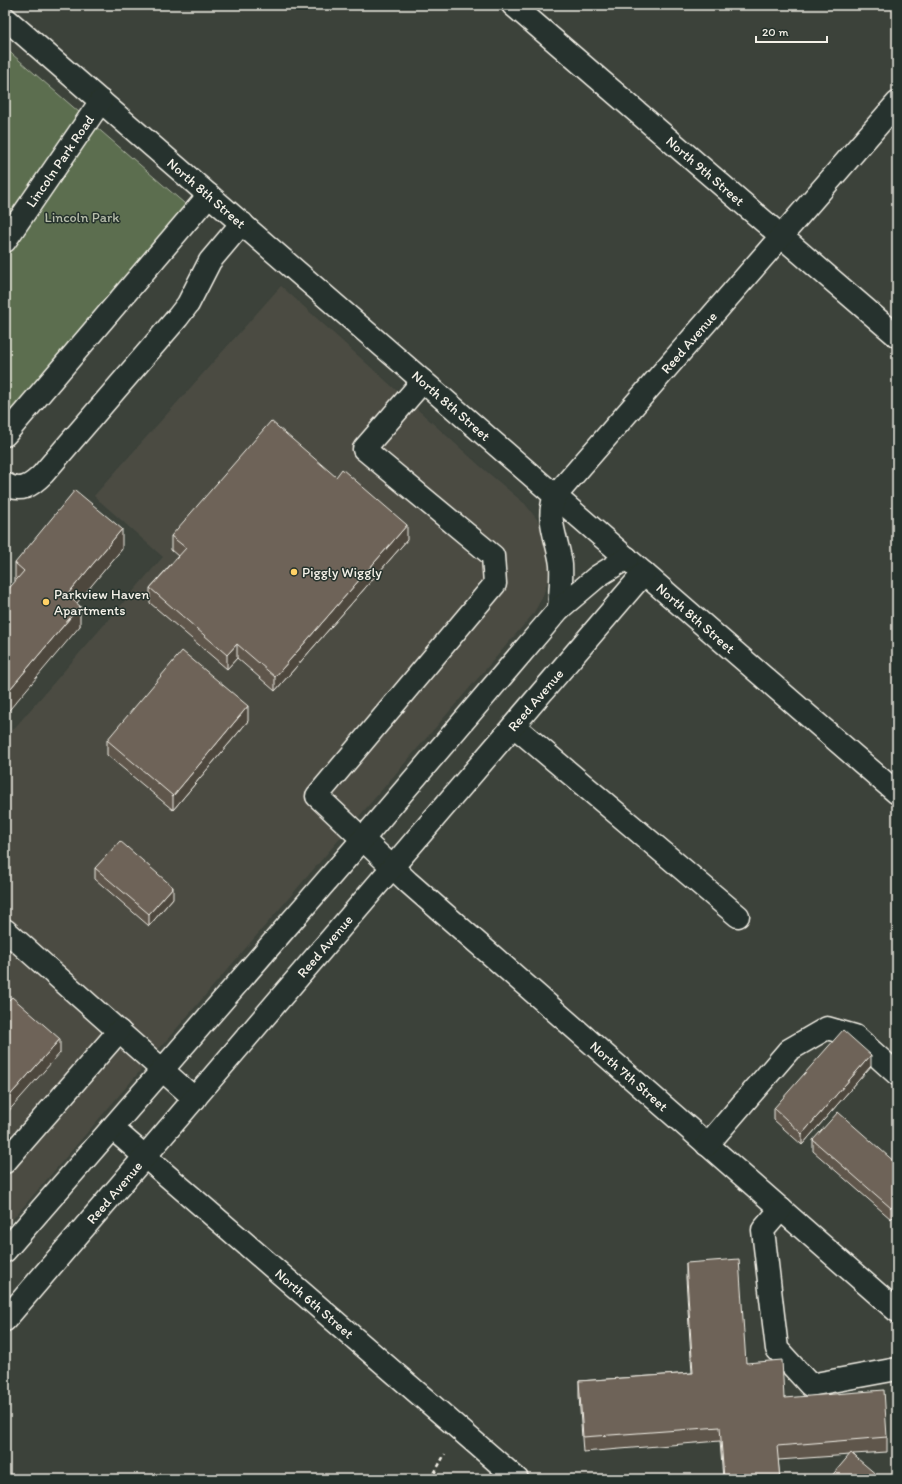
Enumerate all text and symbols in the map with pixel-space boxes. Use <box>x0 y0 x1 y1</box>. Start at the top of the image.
scale bar <box>756 18 827 44</box>
text: 20 m <box>762 25 789 39</box>
street label: Lincoln Park Road <box>22 111 98 211</box>
street label: North 9th Street <box>663 132 748 209</box>
street label: North 8th Street <box>164 154 249 232</box>
park label: Lincoln Park <box>45 209 120 226</box>
street label: Reed Avenue <box>657 307 721 377</box>
street label: North 8th Street <box>408 367 494 444</box>
place label: Piggly Wiggly <box>302 564 382 581</box>
marker: Piggly Wiggly <box>289 567 299 577</box>
street label: North 8th Street <box>653 579 739 657</box>
place label: Parkview Haven Apartments <box>54 586 149 619</box>
marker: Parkview Haven Apartments <box>41 597 51 607</box>
street label: Reed Avenue <box>504 665 567 735</box>
street label: Reed Avenue <box>293 911 357 981</box>
street label: North 7th Street <box>587 1037 672 1115</box>
street label: Reed Avenue <box>83 1157 146 1227</box>
street label: North 6th Street <box>272 1265 357 1342</box>

